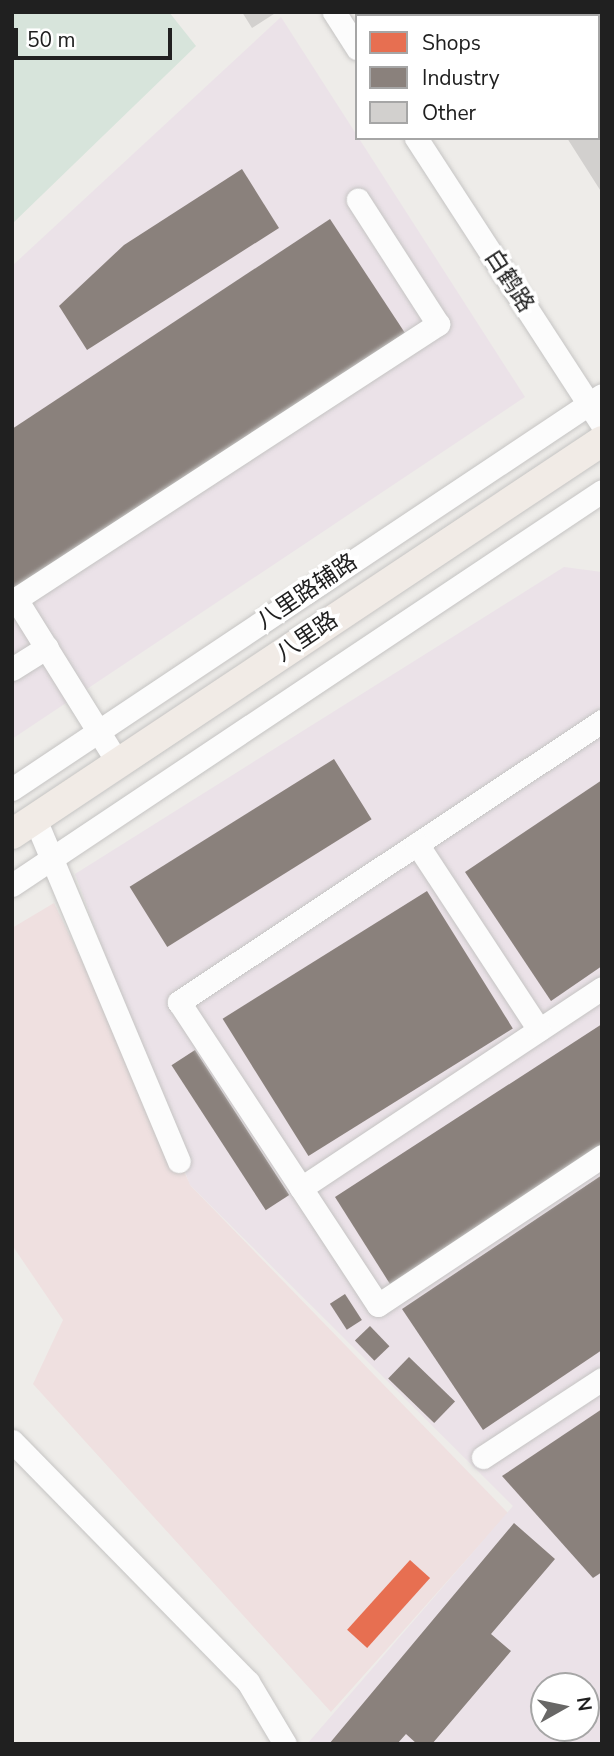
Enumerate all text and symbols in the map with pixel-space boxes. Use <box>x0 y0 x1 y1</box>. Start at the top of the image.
scale bar <box>18 14 175 58</box>
legend <box>355 14 600 140</box>
text: 50 m <box>27 26 76 54</box>
text: Shops <box>422 29 481 57</box>
text: Industry <box>422 64 500 92</box>
text: Other <box>422 99 476 127</box>
street label: 白鹤路 <box>479 245 539 317</box>
street label: 八里路辅路 <box>252 548 362 636</box>
street label: 八里路 <box>271 606 343 668</box>
north arrow <box>530 1672 600 1742</box>
text: N <box>570 1695 598 1713</box>

